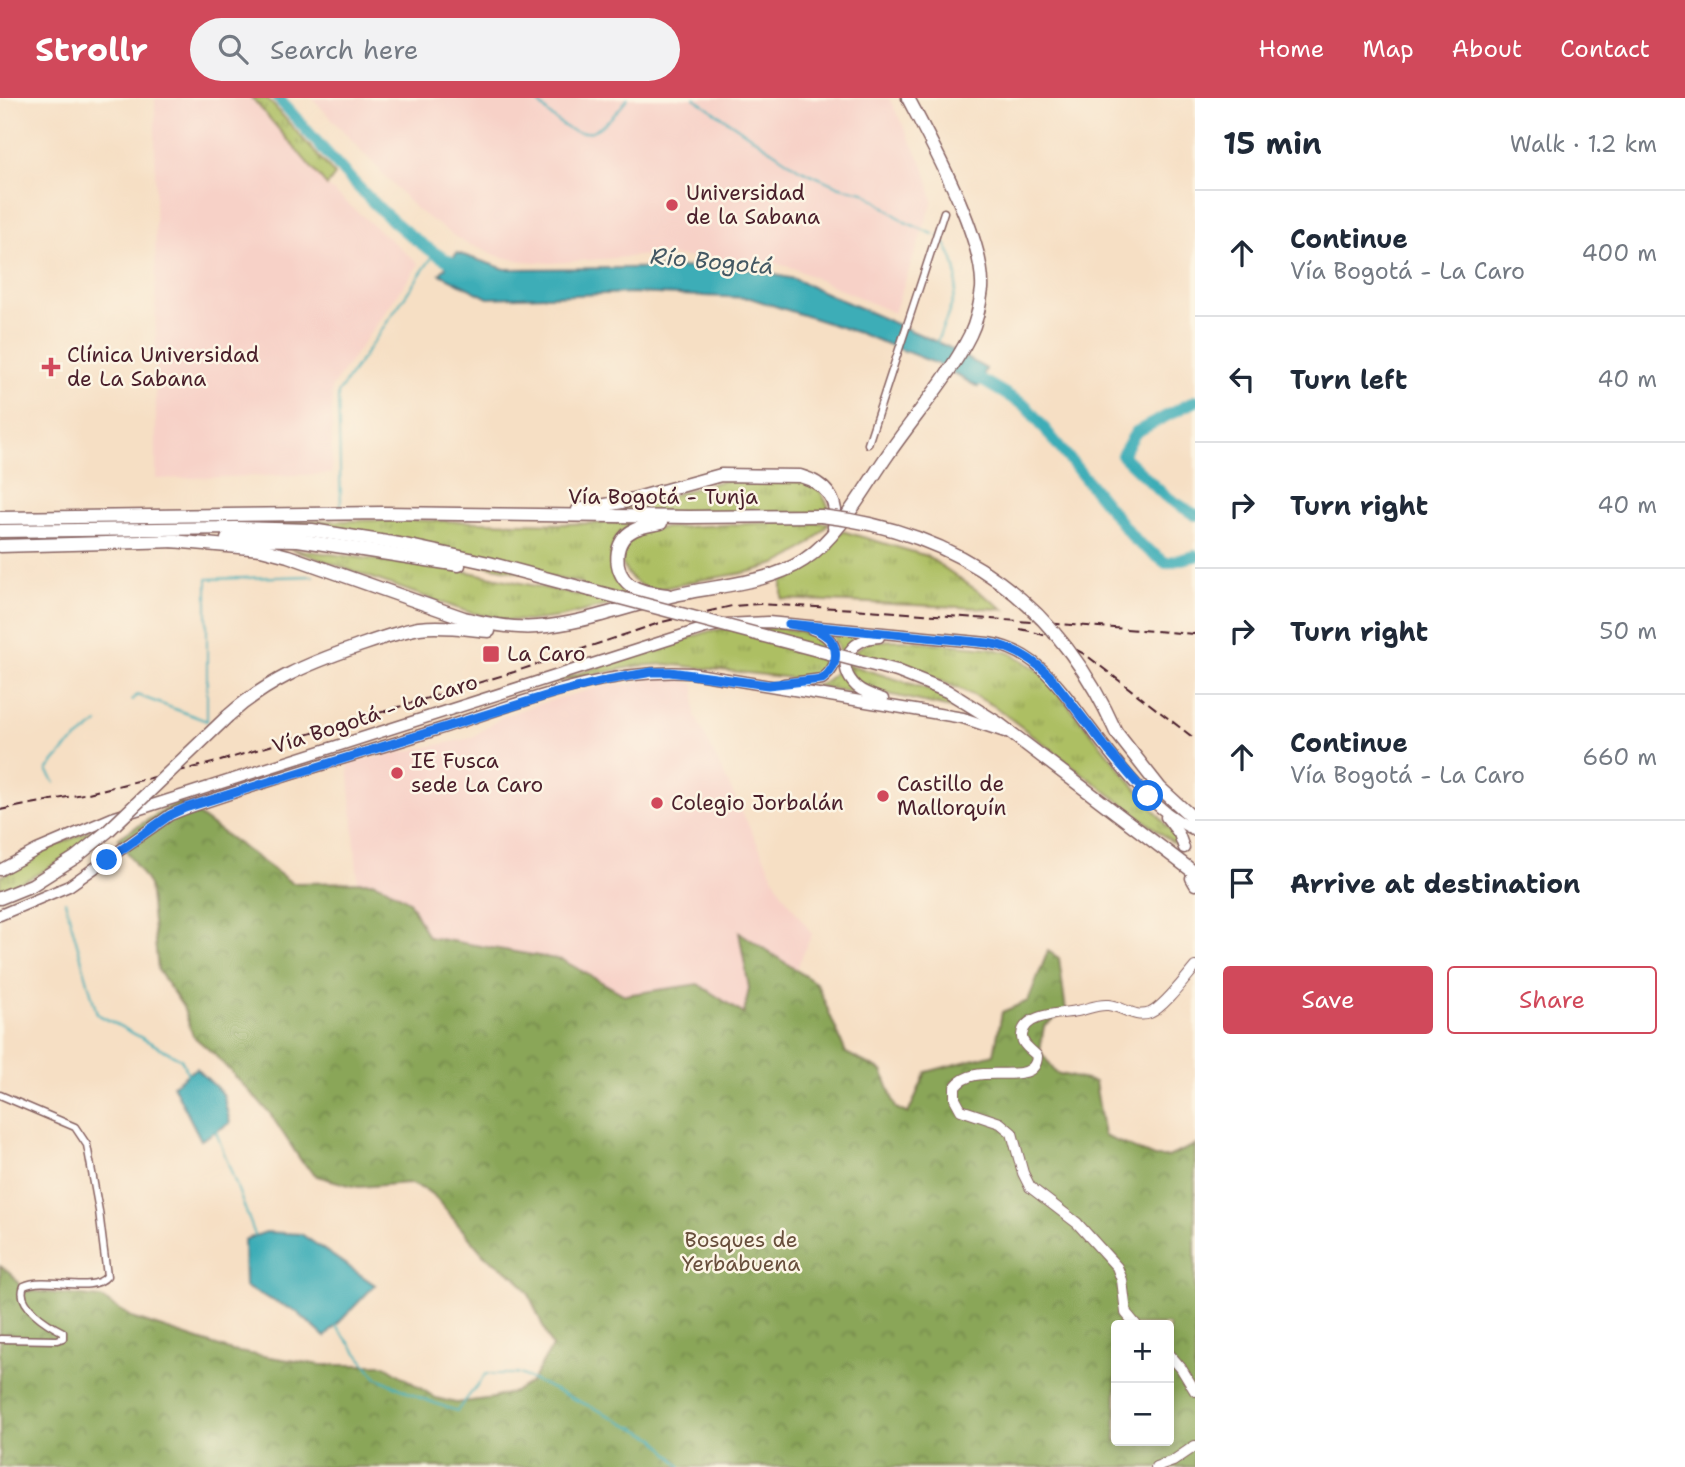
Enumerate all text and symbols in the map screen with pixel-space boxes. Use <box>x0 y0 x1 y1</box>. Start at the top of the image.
search box <box>190 18 680 81</box>
text: Strollr <box>35 27 148 72</box>
icon: search <box>214 30 252 68</box>
text: Search here <box>270 32 419 67</box>
text: Home <box>1258 33 1324 65</box>
text: Map <box>1362 33 1414 65</box>
text: About <box>1452 33 1522 65</box>
text: Contact <box>1560 33 1650 65</box>
text: 15 min <box>1223 123 1322 164</box>
text: Walk · 1.2 km <box>1510 129 1657 159</box>
place label: Universidad de la Sabana <box>686 179 820 231</box>
marker: Universidad de la Sabana <box>664 197 680 213</box>
text: Continue <box>1290 221 1408 256</box>
icon: ahead <box>1223 234 1261 272</box>
text: 400 m <box>1581 238 1657 268</box>
water label: Río Bogotá <box>649 241 775 281</box>
text: Vía Bogotá - La Caro <box>1290 256 1525 286</box>
place label: Clínica Universidad de La Sabana <box>67 341 259 393</box>
marker: Clínica Universidad de La Sabana <box>41 357 61 377</box>
icon: left <box>1223 360 1261 398</box>
text: Turn left <box>1290 362 1407 397</box>
text: 40 m <box>1597 364 1657 394</box>
street label: Vía Bogotá - Tunja <box>568 483 758 511</box>
icon: right <box>1223 486 1261 524</box>
text: Turn right <box>1290 488 1428 523</box>
text: 40 m <box>1597 490 1657 520</box>
icon: right <box>1223 612 1261 650</box>
text: Turn right <box>1290 614 1428 649</box>
text: 50 m <box>1599 616 1657 646</box>
place label: La Caro <box>507 640 585 668</box>
marker: La Caro <box>481 644 501 664</box>
street label: Vía Bogotá - La Caro <box>269 668 481 760</box>
text: Continue <box>1290 725 1408 760</box>
icon: ahead <box>1223 738 1261 776</box>
text: 660 m <box>1582 742 1657 772</box>
place label: IE Fusca sede La Caro <box>411 747 543 799</box>
text: Vía Bogotá - La Caro <box>1290 760 1525 790</box>
marker: IE Fusca sede La Caro <box>389 765 405 781</box>
place label: Castillo de Mallorquín <box>897 770 1006 822</box>
route start <box>1132 780 1163 811</box>
marker: Castillo de Mallorquín <box>875 788 891 804</box>
place label: Colegio Jorbalán <box>671 789 844 817</box>
marker: Colegio Jorbalán <box>649 795 665 811</box>
route end <box>91 844 122 875</box>
icon: arrive <box>1223 864 1261 902</box>
text: Arrive at destination <box>1290 866 1580 901</box>
button: Save <box>1223 966 1433 1034</box>
button: Share <box>1447 966 1657 1034</box>
park label: Bosques de Yerbabuena <box>682 1226 800 1278</box>
map controls <box>1111 1320 1174 1446</box>
button: + <box>1111 1320 1174 1383</box>
button: − <box>1111 1383 1174 1446</box>

